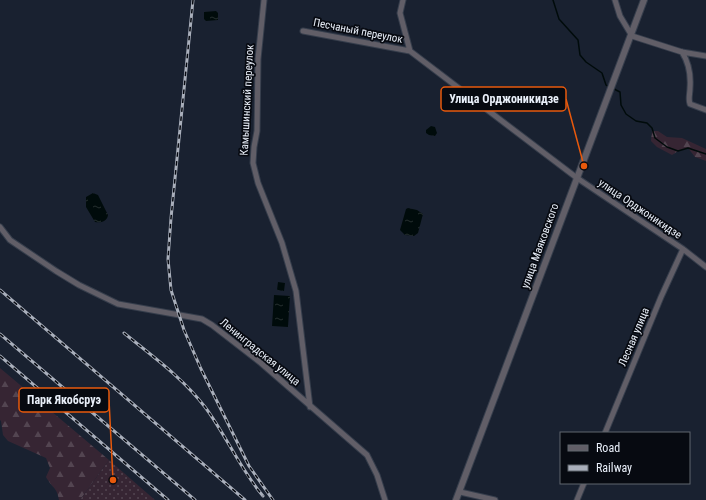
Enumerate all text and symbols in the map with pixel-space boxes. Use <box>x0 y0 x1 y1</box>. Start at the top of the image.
street label: Песчаный переулок <box>312 16 405 46</box>
street label: Камышинский переулок <box>238 43 256 156</box>
callout: Улица Орджоникидзе <box>441 87 566 111</box>
text: Улица Орджоникидзе <box>449 92 559 106</box>
street label: улица Орджоникидзе <box>596 176 684 242</box>
street label: улица Маяковского <box>519 201 562 290</box>
street label: Лесная улица <box>616 306 652 368</box>
street label: Ленинградская улица <box>217 316 303 388</box>
callout: Парк Якобсруэ <box>19 388 109 412</box>
text: Парк Якобсруэ <box>27 393 102 407</box>
legend <box>560 432 690 484</box>
text: Road <box>596 441 620 455</box>
text: Railway <box>596 461 632 475</box>

